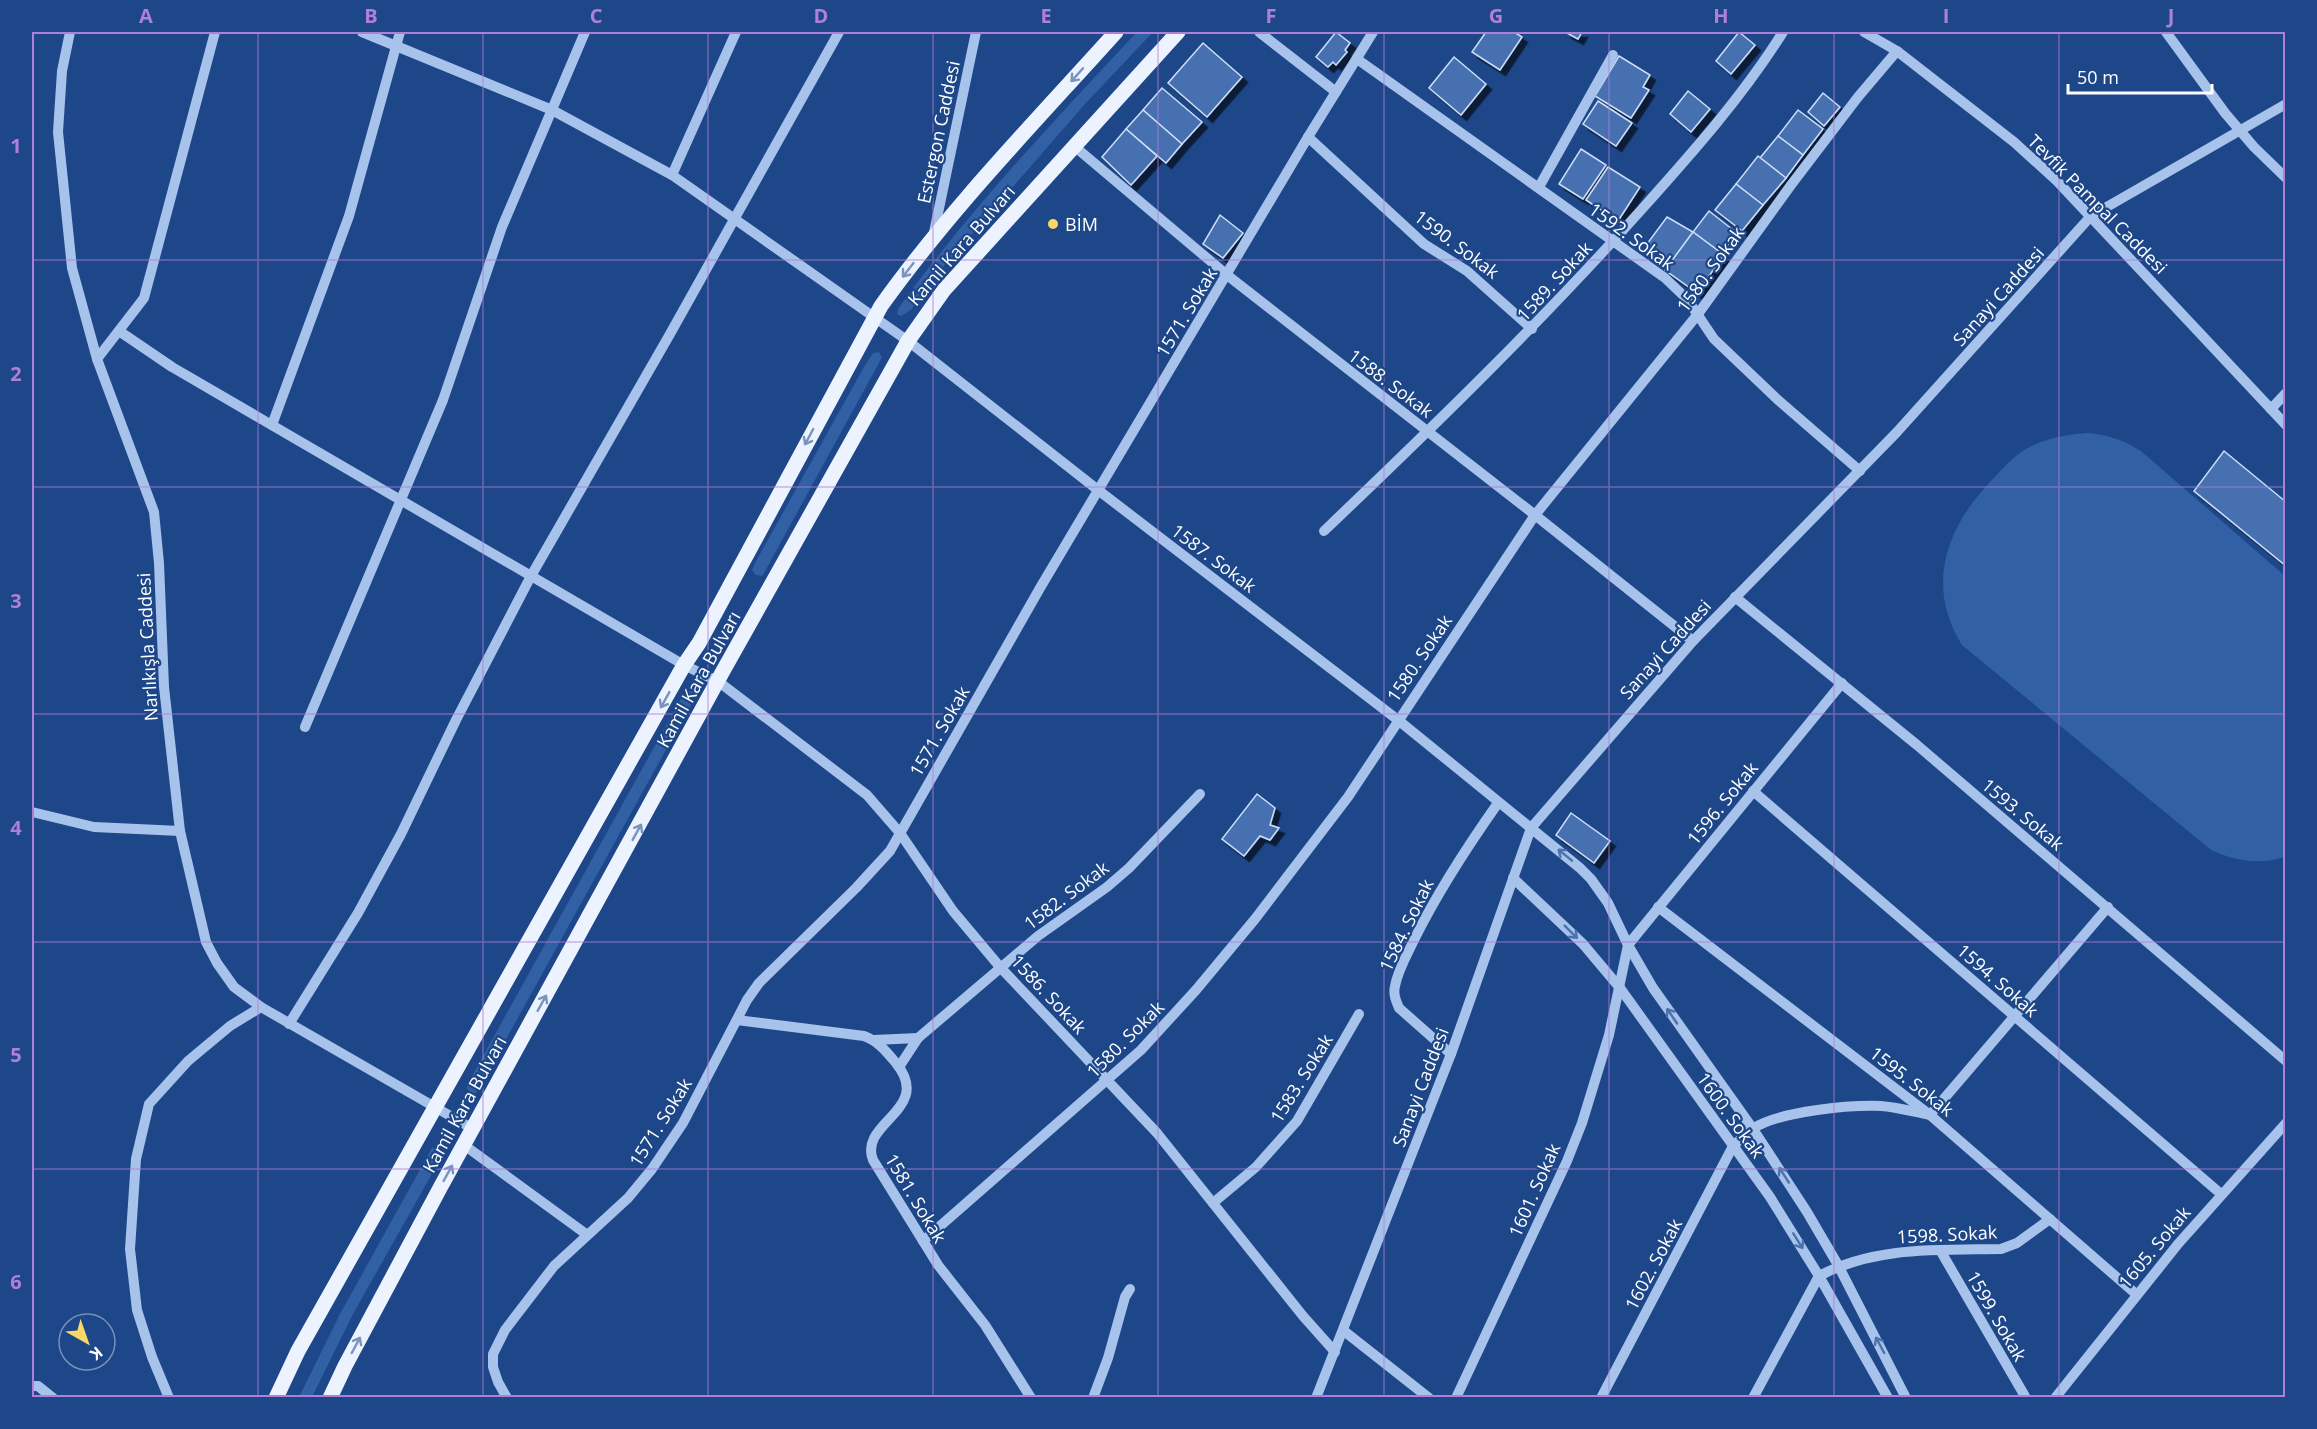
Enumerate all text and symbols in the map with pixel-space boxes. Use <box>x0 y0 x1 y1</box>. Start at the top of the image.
text: A <box>139 2 153 29</box>
text: B <box>364 2 378 29</box>
text: C <box>590 2 603 29</box>
text: D <box>814 2 828 29</box>
text: E <box>1040 2 1052 29</box>
text: F <box>1266 2 1276 29</box>
text: G <box>1489 2 1503 29</box>
text: H <box>1713 2 1729 29</box>
text: I <box>1943 2 1949 29</box>
text: J <box>2166 2 2174 29</box>
scale bar <box>2068 57 2212 95</box>
street label: Estergon Caddesi <box>911 58 965 206</box>
text: 50 m <box>2077 65 2119 89</box>
one-way arrow <box>1070 67 1084 82</box>
street label: Tevfik Pampal Caddesi <box>2023 129 2173 279</box>
text: 1 <box>10 132 22 159</box>
street label: Kamil Kara Bulvarı <box>902 180 1020 310</box>
street label: 1592. Sokak <box>1584 197 1680 275</box>
street label: 1590. Sokak <box>1410 204 1505 284</box>
place label: BİM <box>1065 212 1098 236</box>
marker: BİM <box>1046 217 1060 231</box>
street label: 1580. Sokak <box>1671 221 1749 317</box>
street label: 1589. Sokak <box>1511 236 1597 326</box>
street label: Sanayi Caddesi <box>1947 241 2049 351</box>
one-way arrow <box>901 261 914 277</box>
street label: 1571. Sokak <box>1150 262 1222 361</box>
street label: 1588. Sokak <box>1344 343 1439 423</box>
text: 2 <box>10 360 22 387</box>
one-way arrow <box>803 428 814 446</box>
street label: 1587. Sokak <box>1167 518 1262 598</box>
street label: Narlıkışla Caddesi <box>131 572 163 722</box>
text: 3 <box>10 587 22 614</box>
street label: Sanayi Caddesi <box>1614 594 1716 704</box>
street label: Kamil Kara Bulvarı <box>651 606 745 752</box>
street label: 1580. Sokak <box>1381 609 1457 706</box>
street label: 1571. Sokak <box>904 681 975 780</box>
one-way arrow <box>659 691 671 708</box>
street label: 1596. Sokak <box>1681 756 1763 849</box>
street label: 1593. Sokak <box>1977 773 2070 856</box>
text: 4 <box>10 814 22 841</box>
one-way arrow <box>631 824 643 841</box>
one-way arrow <box>1558 848 1573 862</box>
street label: 1582. Sokak <box>1019 855 1114 935</box>
street label: 1584. Sokak <box>1373 874 1439 975</box>
one-way arrow <box>1564 925 1579 939</box>
street label: 1594. Sokak <box>1952 938 2044 1022</box>
street label: 1586. Sokak <box>1006 949 1092 1039</box>
one-way arrow <box>537 994 548 1012</box>
street label: 1580. Sokak <box>1081 995 1169 1083</box>
one-way arrow <box>1666 1008 1678 1024</box>
street label: Sanayi Caddesi <box>1386 1024 1454 1150</box>
street label: 1583. Sokak <box>1264 1029 1338 1127</box>
street label: Kamil Kara Bulvarı <box>417 1031 511 1177</box>
text: 5 <box>10 1041 22 1068</box>
street label: 1595. Sokak <box>1865 1041 1959 1122</box>
street label: 1600. Sokak <box>1692 1067 1770 1163</box>
street label: 1571. Sokak <box>623 1073 697 1171</box>
street label: 1601. Sokak <box>1503 1139 1566 1241</box>
street label: 1581. Sokak <box>880 1149 952 1248</box>
one-way arrow <box>443 1165 454 1183</box>
one-way arrow <box>1778 1168 1790 1184</box>
street label: 1605. Sokak <box>2113 1200 2196 1293</box>
street label: 1602. Sokak <box>1619 1214 1687 1314</box>
street label: 1598. Sokak <box>1896 1219 1998 1249</box>
one-way arrow <box>1792 1232 1804 1249</box>
street label: 1599. Sokak <box>1962 1267 2033 1366</box>
text: 6 <box>10 1268 22 1295</box>
north arrow <box>57 1312 117 1372</box>
one-way arrow <box>350 1337 362 1354</box>
one-way arrow <box>1874 1337 1886 1354</box>
text: K <box>85 1342 108 1366</box>

